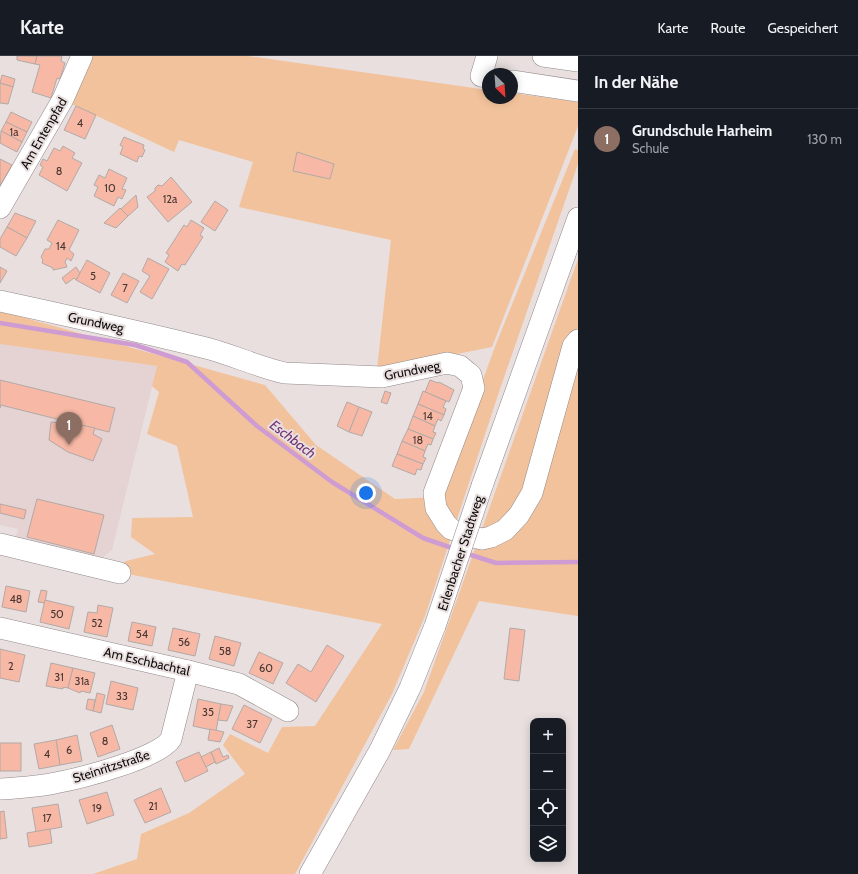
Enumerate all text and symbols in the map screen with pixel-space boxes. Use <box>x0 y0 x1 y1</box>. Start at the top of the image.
text: Karte <box>20 16 64 39</box>
text: Karte <box>658 19 688 37</box>
text: Route <box>710 19 746 37</box>
text: Gespeichert <box>768 19 838 37</box>
north arrow <box>482 68 518 104</box>
text: In der Nähe <box>594 72 678 92</box>
street label: Am Entenpfad <box>16 94 70 172</box>
house number: 4 <box>77 116 84 130</box>
text: Grundschule Harheim <box>632 122 772 140</box>
house number: 1a <box>10 125 19 139</box>
text: 1 <box>605 131 609 147</box>
text: 130 m <box>807 131 842 147</box>
text: Schule <box>632 140 669 156</box>
house number: 8 <box>56 164 62 178</box>
house number: 10 <box>104 181 116 195</box>
house number: 12a <box>163 192 178 206</box>
house number: 14 <box>56 239 67 253</box>
house number: 5 <box>90 269 96 283</box>
house number: 7 <box>122 281 128 295</box>
street label: Grundweg <box>67 308 126 336</box>
street label: Grundweg <box>383 357 442 383</box>
house number: 14 <box>423 409 434 423</box>
pin: 1 <box>56 412 82 445</box>
water label: Eschbach <box>266 416 320 462</box>
house number: 18 <box>413 433 423 447</box>
your location <box>356 483 376 503</box>
street label: Erlenbacher Stadtweg <box>434 493 486 613</box>
house number: 48 <box>9 592 23 606</box>
house number: 50 <box>50 607 64 621</box>
house number: 52 <box>91 616 103 630</box>
house number: 54 <box>136 627 149 641</box>
house number: 56 <box>178 635 190 649</box>
street label: Am Eschbachtal <box>102 643 192 679</box>
house number: 58 <box>219 644 231 658</box>
house number: 2 <box>8 659 14 673</box>
house number: 60 <box>259 661 273 675</box>
house number: 31 <box>54 670 64 684</box>
house number: 31a <box>75 674 90 688</box>
house number: 33 <box>116 689 128 703</box>
house number: 35 <box>202 705 214 719</box>
house number: 37 <box>246 717 258 731</box>
map controls <box>530 718 566 862</box>
button: + <box>530 718 566 754</box>
house number: 8 <box>102 734 108 748</box>
house number: 6 <box>66 743 72 757</box>
street label: Steinritzstraße <box>71 746 152 786</box>
house number: 4 <box>44 747 51 761</box>
button: − <box>530 754 566 790</box>
button: locate <box>530 790 566 826</box>
house number: 21 <box>148 799 158 813</box>
house number: 19 <box>92 801 102 815</box>
house number: 17 <box>42 811 52 825</box>
button: layers <box>530 826 566 862</box>

